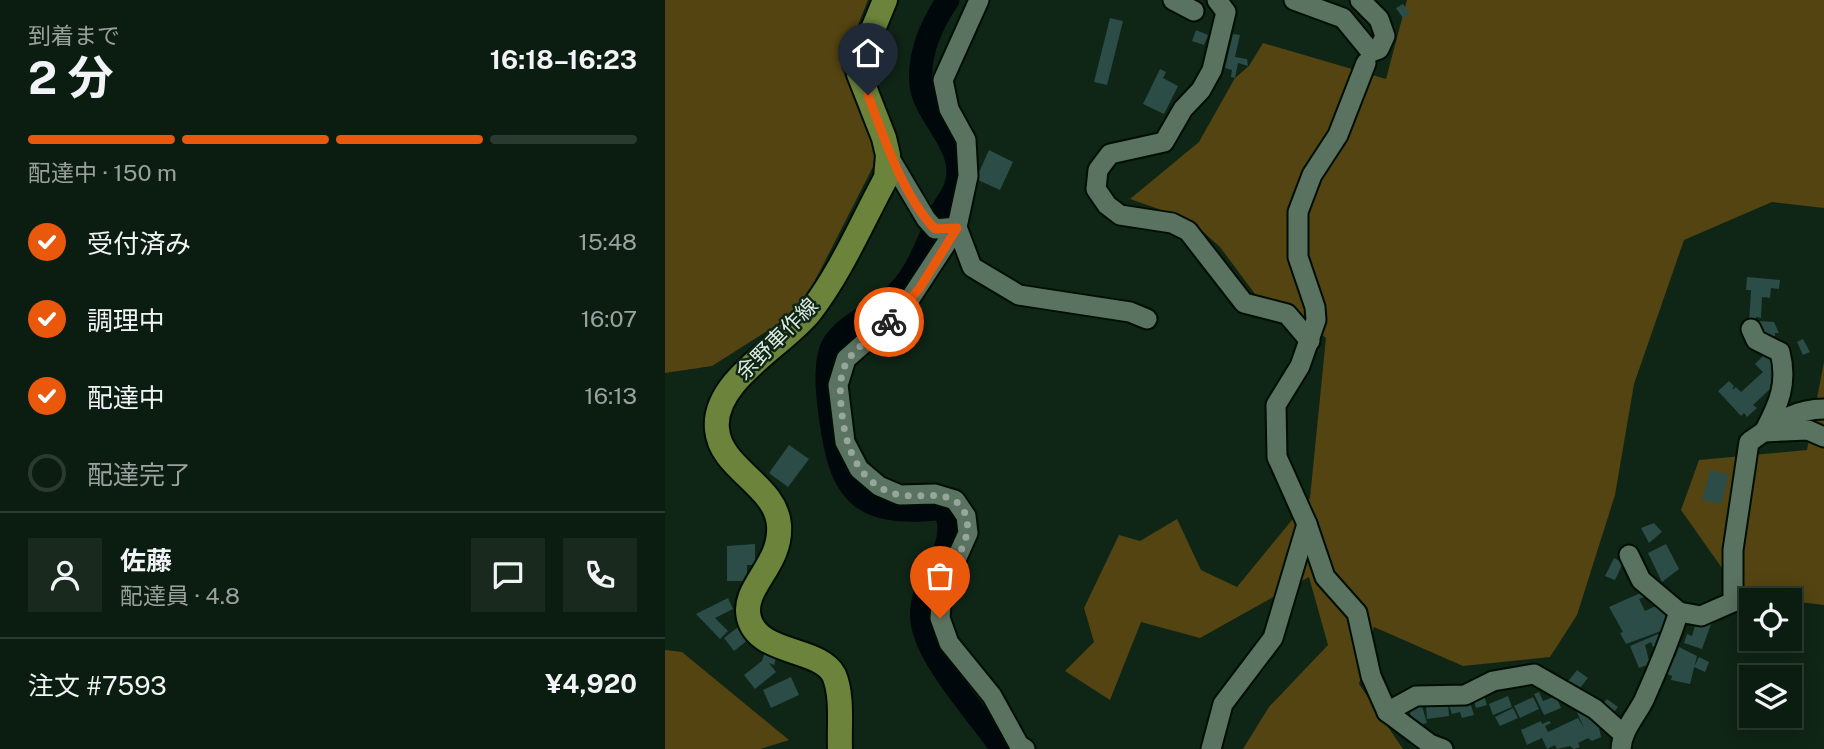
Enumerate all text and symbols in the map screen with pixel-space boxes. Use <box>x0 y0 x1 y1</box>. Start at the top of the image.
text: 到着まで <box>28 22 120 49</box>
pin <box>838 23 898 95</box>
icon: home <box>849 34 887 72</box>
text: 16:18–16:23 <box>490 44 637 75</box>
text: 2 分 <box>28 50 114 104</box>
text: 配達中 · 150 m <box>28 159 177 186</box>
icon: check <box>28 223 66 261</box>
text: 受付済み <box>87 228 191 259</box>
text: 15:48 <box>579 228 637 255</box>
courier <box>854 287 924 357</box>
street label: 余野車作線 <box>731 293 823 385</box>
icon: check <box>28 300 66 338</box>
icon: bike <box>870 303 908 341</box>
text: 調理中 <box>87 305 165 336</box>
text: 16:07 <box>581 305 637 332</box>
icon: check <box>28 377 66 415</box>
text: 配達中 <box>87 382 165 413</box>
text: 16:13 <box>584 382 637 409</box>
text: 配達完了 <box>87 459 191 490</box>
button: person <box>28 538 102 612</box>
button: chat <box>471 538 545 612</box>
button: phone <box>563 538 637 612</box>
text: 佐藤 <box>120 545 172 576</box>
pin <box>910 546 970 618</box>
icon: bag <box>921 557 959 595</box>
text: 配達員 · 4.8 <box>120 582 240 609</box>
map controls <box>1739 588 1802 728</box>
button: locate <box>1739 588 1802 651</box>
button: layers <box>1739 665 1802 728</box>
text: ¥4,920 <box>545 668 637 699</box>
text: 注文 #7593 <box>28 670 167 701</box>

